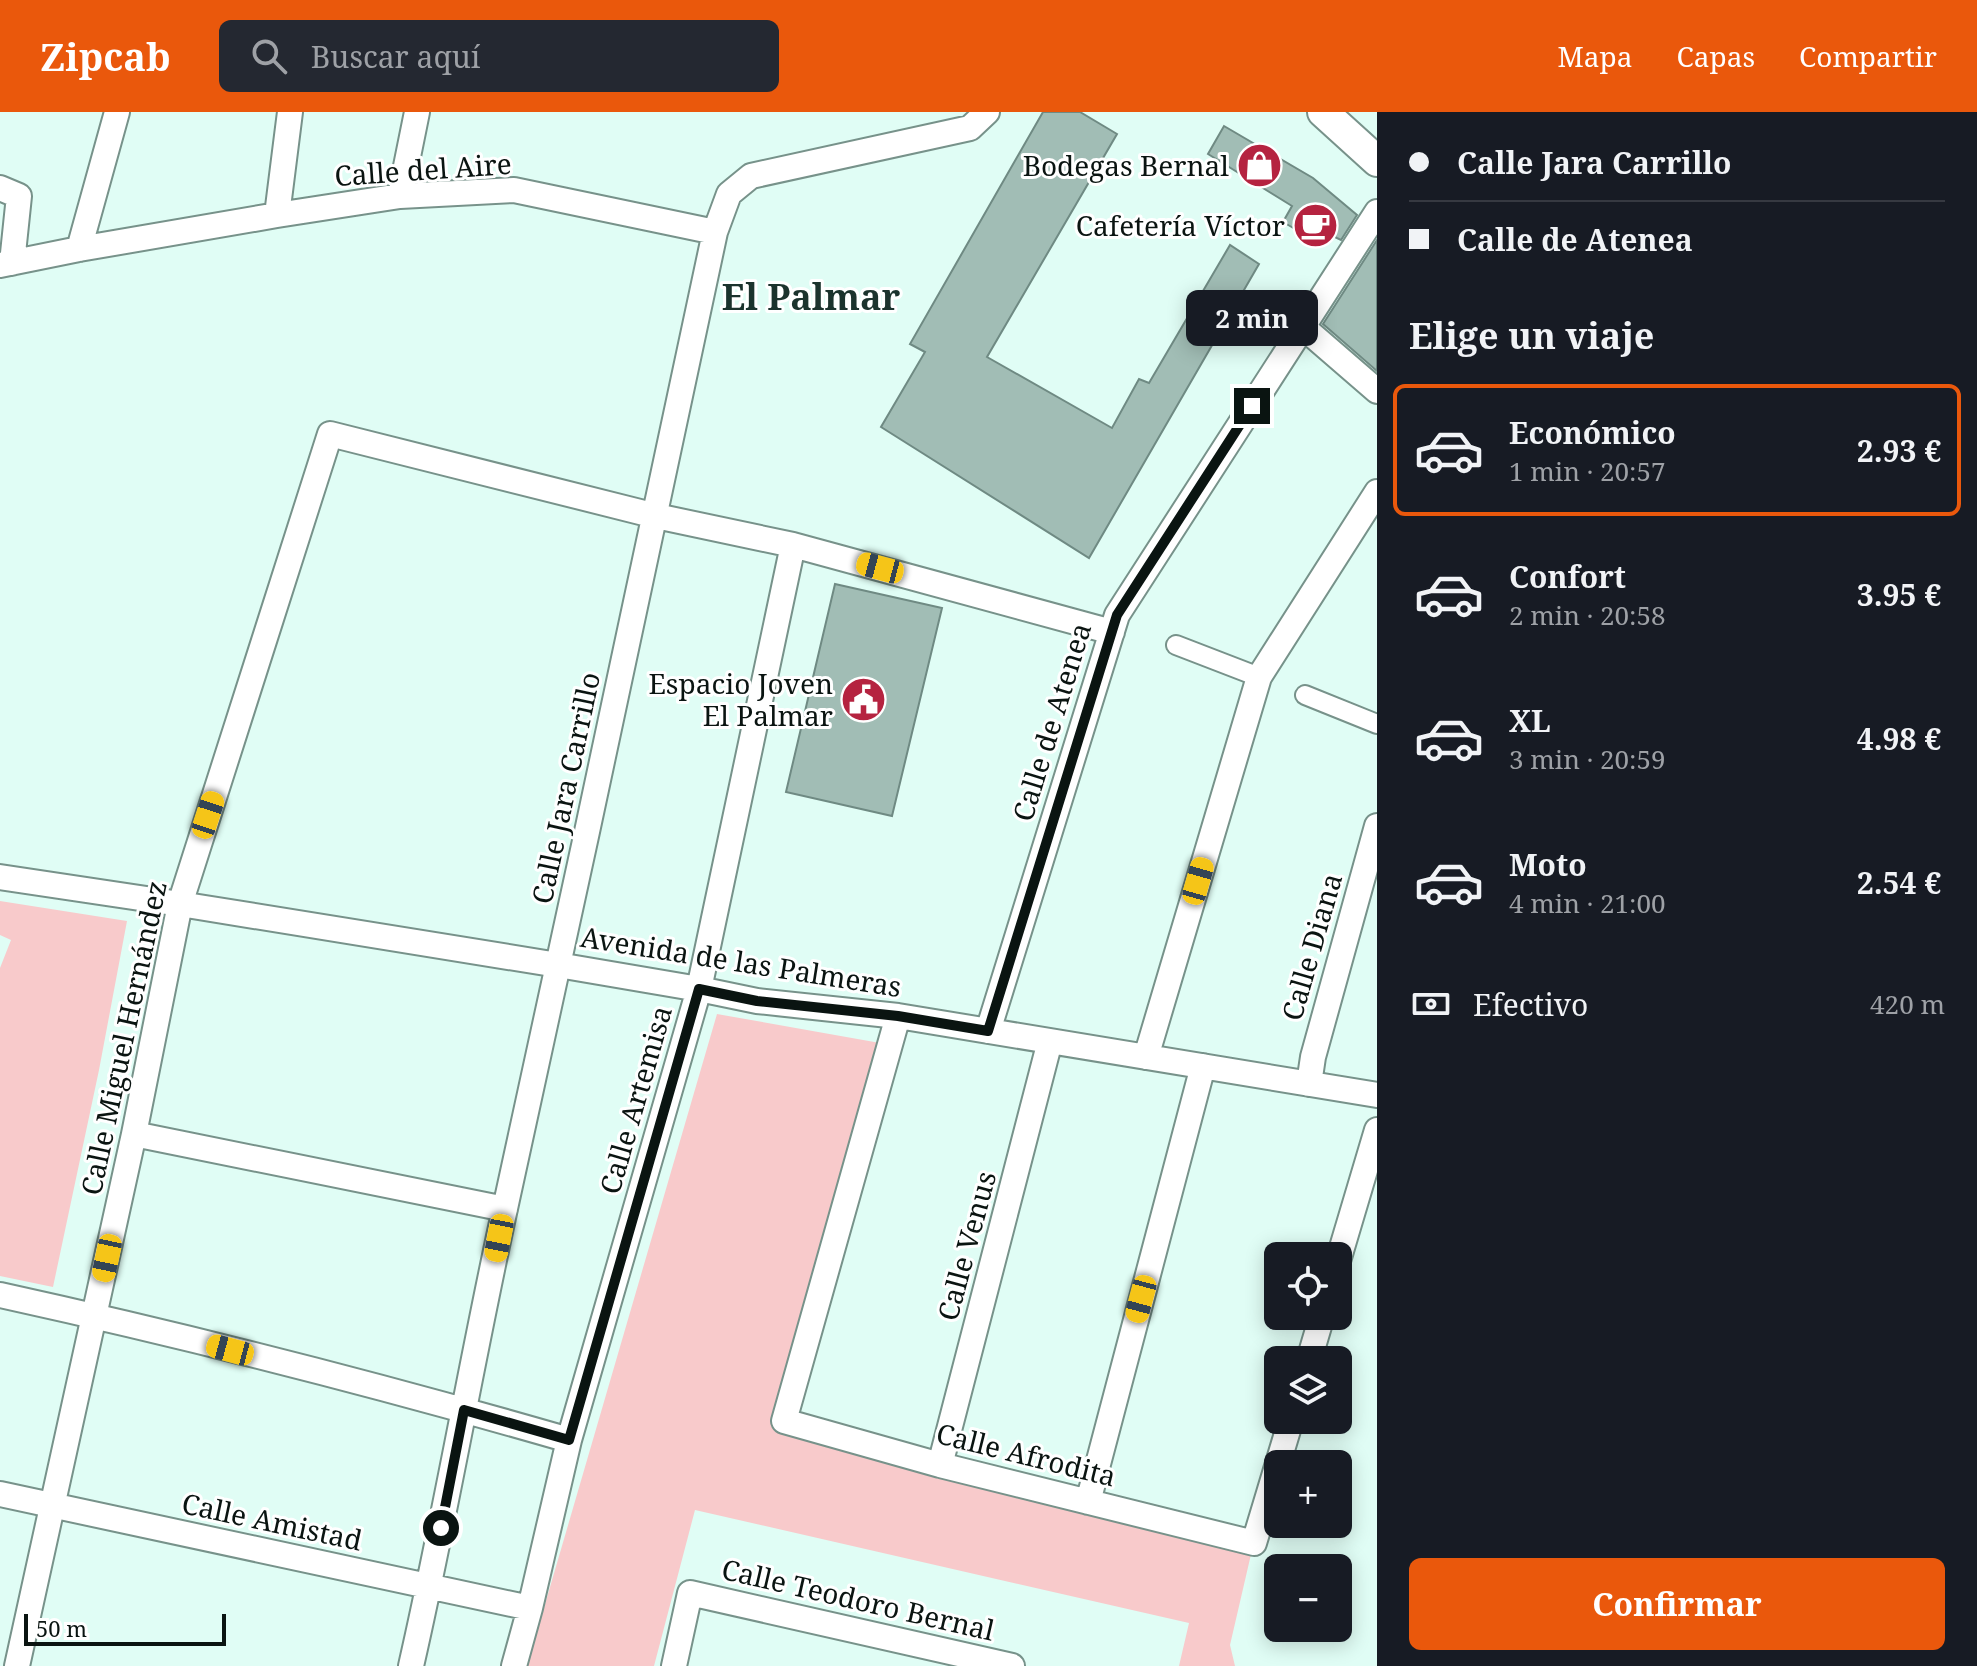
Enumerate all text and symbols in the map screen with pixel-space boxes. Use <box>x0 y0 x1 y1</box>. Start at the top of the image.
search box <box>219 20 779 92</box>
text: Zipcab <box>40 30 171 82</box>
icon: search <box>247 34 291 78</box>
text: Buscar aquí <box>311 36 480 77</box>
text: Mapa <box>1558 37 1632 75</box>
text: Capas <box>1676 37 1755 75</box>
text: Compartir <box>1799 37 1937 75</box>
shop icon: Bodegas Bernal <box>1236 142 1284 190</box>
text: Calle Jara Carrillo <box>1457 142 1731 183</box>
street label: Calle del Aire <box>333 144 513 194</box>
place label: Bodegas Bernal <box>1023 146 1229 184</box>
cafe icon: Cafetería Víctor <box>1292 202 1340 250</box>
place label: Cafetería Víctor <box>1076 206 1285 244</box>
text: Calle de Atenea <box>1457 219 1693 260</box>
district label: El Palmar <box>722 272 901 321</box>
callout: 2 min <box>1186 290 1318 346</box>
text: 2 min <box>1215 300 1289 336</box>
text: Elige un viaje <box>1409 311 1654 360</box>
route end <box>1234 388 1270 424</box>
text: Económico <box>1509 412 1676 453</box>
icon: car <box>1413 414 1485 486</box>
text: 2.93 € <box>1857 430 1941 471</box>
text: 1 min · 20:57 <box>1509 453 1666 489</box>
car <box>854 550 906 586</box>
text: Confort <box>1509 556 1626 597</box>
icon: car <box>1413 558 1485 630</box>
text: 3.95 € <box>1857 574 1941 615</box>
text: 2 min · 20:58 <box>1509 597 1666 633</box>
street label: Calle de Atenea <box>1003 618 1099 825</box>
place label: Espacio Joven El Palmar <box>648 664 833 734</box>
street label: Calle Jara Carrillo <box>522 669 608 907</box>
public building icon: Espacio Joven El Palmar <box>840 676 888 724</box>
text: XL <box>1509 700 1551 741</box>
icon: car <box>1413 702 1485 774</box>
text: 4.98 € <box>1857 718 1941 759</box>
text: 3 min · 20:59 <box>1509 741 1666 777</box>
car <box>189 788 227 842</box>
text: Moto <box>1509 844 1587 885</box>
icon: car <box>1413 846 1485 918</box>
car <box>1180 855 1216 907</box>
text: 2.54 € <box>1857 862 1941 903</box>
street label: Calle Diana <box>1272 869 1350 1025</box>
street label: Calle Miguel Hernández <box>71 877 175 1198</box>
text: 4 min · 21:00 <box>1509 885 1666 921</box>
street label: Avenida de las Palmeras <box>578 917 904 1005</box>
icon: cash <box>1409 982 1453 1026</box>
text: Efectivo <box>1473 984 1588 1025</box>
text: 420 m <box>1870 986 1945 1022</box>
street label: Calle Artemisa <box>590 1001 680 1198</box>
street label: Calle Venus <box>928 1167 1004 1325</box>
car <box>483 1212 515 1264</box>
car <box>90 1232 124 1284</box>
map controls <box>1264 1242 1352 1642</box>
button: locate <box>1264 1242 1352 1330</box>
car <box>1123 1273 1159 1325</box>
car <box>204 1332 256 1368</box>
button: layers <box>1264 1346 1352 1434</box>
street label: Calle Afrodita <box>932 1413 1120 1495</box>
button: + <box>1264 1450 1352 1538</box>
street label: Calle Amistad <box>179 1483 366 1559</box>
route start <box>423 1510 459 1546</box>
street label: Calle Teodoro Bernal <box>718 1549 998 1649</box>
button: − <box>1264 1554 1352 1642</box>
button: Confirmar <box>1409 1558 1945 1650</box>
scale bar <box>24 1610 226 1646</box>
text: 50 m <box>36 1613 87 1643</box>

